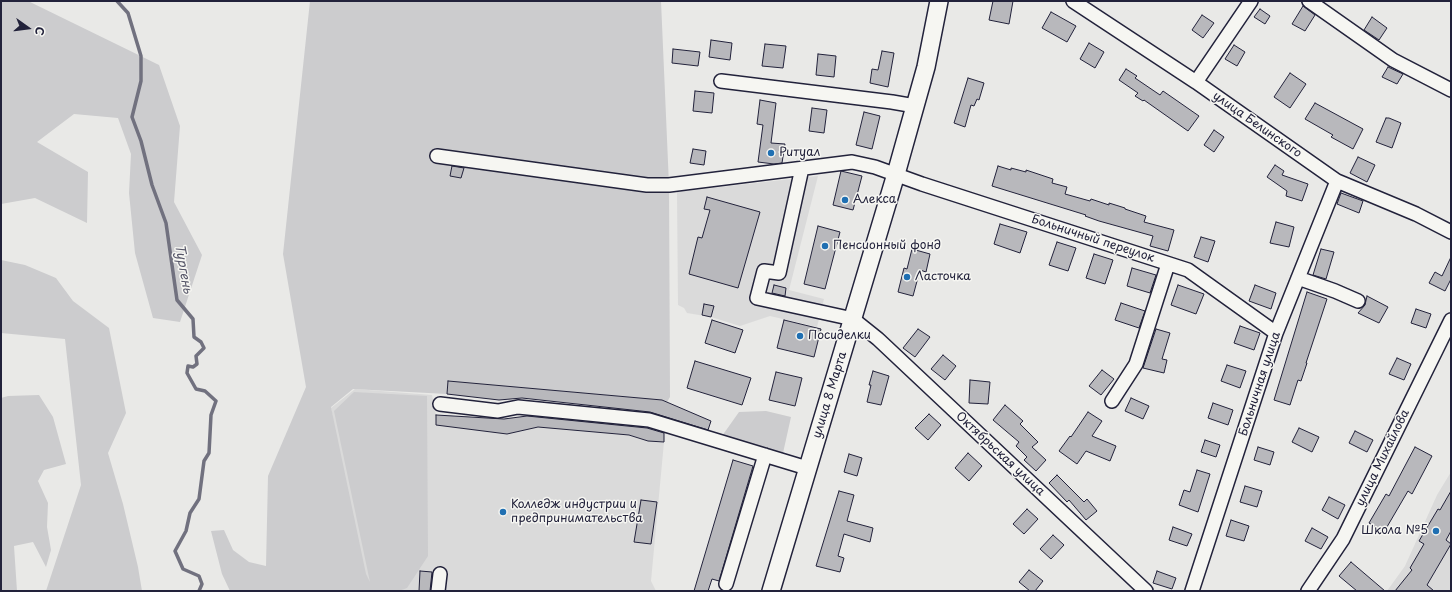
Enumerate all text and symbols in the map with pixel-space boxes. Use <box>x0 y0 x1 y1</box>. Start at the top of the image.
north arrow <box>8 8 48 48</box>
text: С <box>31 25 49 37</box>
street label: улица Белинского <box>1210 89 1304 161</box>
place label: Ритуал <box>779 146 820 160</box>
marker: Ритуал <box>766 148 776 158</box>
place label: Алекса <box>853 193 896 207</box>
marker: Алекса <box>840 195 850 205</box>
street label: Больничный переулок <box>1030 212 1156 266</box>
place label: Пенсионный фонд <box>833 239 941 253</box>
marker: Пенсионный фонд <box>820 241 830 251</box>
water label: Тургень <box>171 243 195 295</box>
place label: Ласточка <box>915 270 971 284</box>
marker: Ласточка <box>902 272 912 282</box>
place label: Посиделки <box>808 329 871 343</box>
street label: Больничная улица <box>1236 330 1284 438</box>
marker: Посиделки <box>795 331 805 341</box>
street label: улица 8 Марта <box>810 350 850 440</box>
street label: улица Михайлова <box>1353 407 1413 509</box>
street label: Октябрьская улица <box>953 409 1047 499</box>
place label: Колледж индустрии и предпринимательства <box>511 498 643 526</box>
marker: Колледж индустрии и предпринимательства <box>498 507 508 517</box>
place label: Школа №5 <box>1361 524 1428 538</box>
marker: Школа №5 <box>1431 526 1441 536</box>

